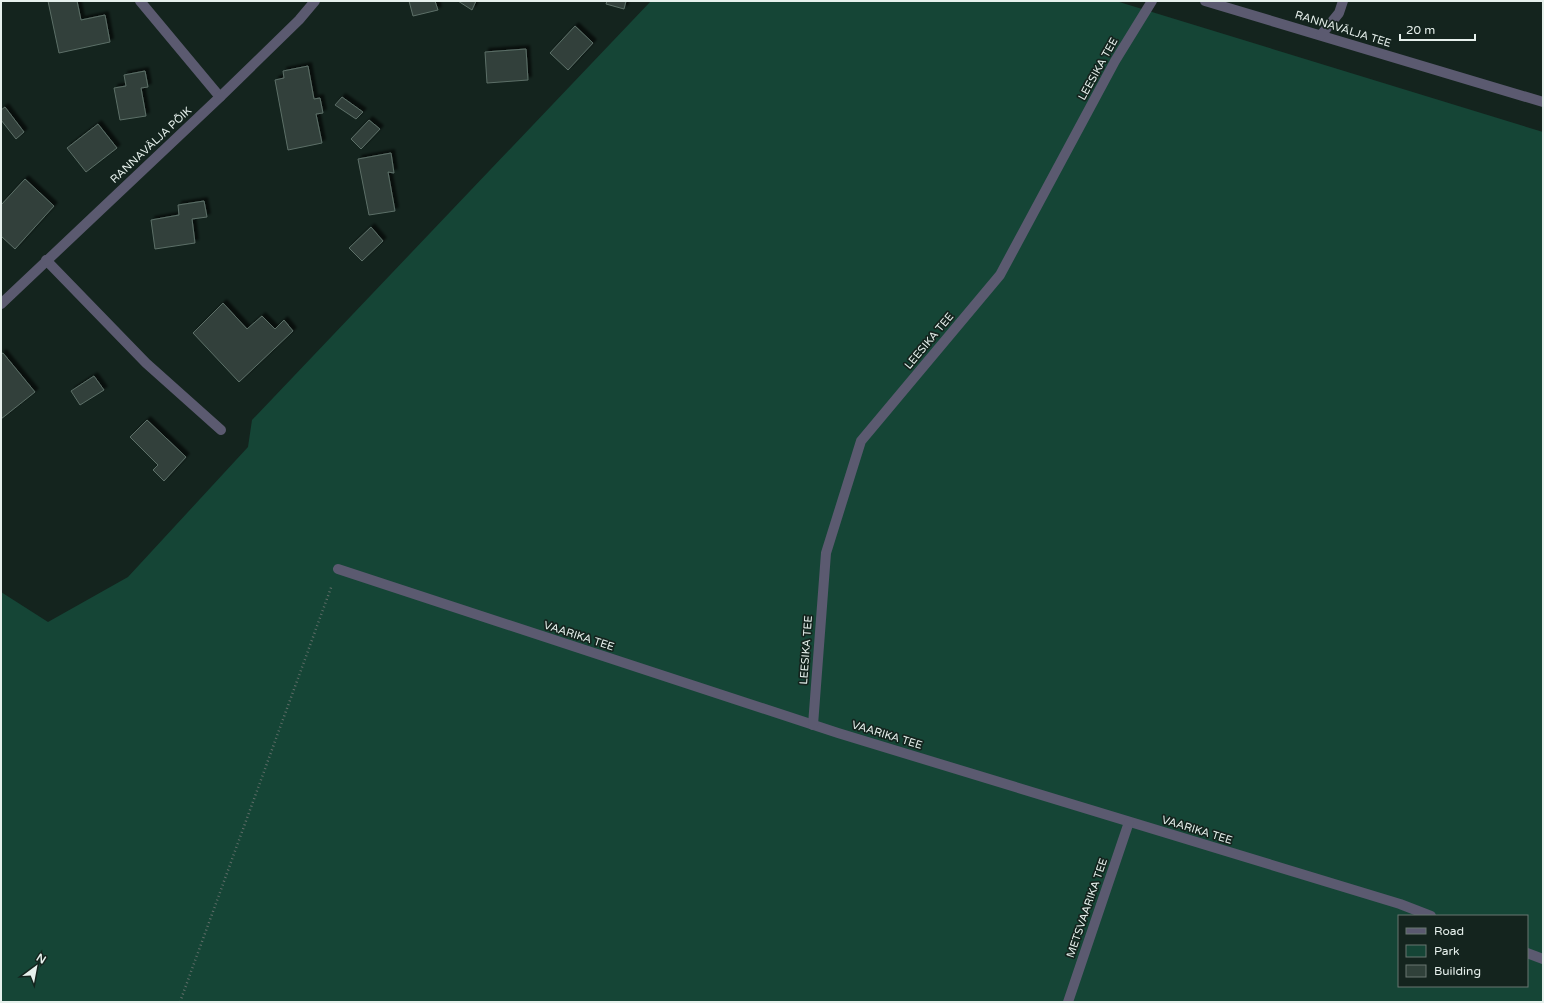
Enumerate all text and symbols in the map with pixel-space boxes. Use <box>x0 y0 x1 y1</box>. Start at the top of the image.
street label: RANNAVÄLJA TEE <box>1293 8 1393 50</box>
scale bar <box>1400 16 1475 42</box>
text: 20 m <box>1406 23 1435 37</box>
street label: LEESIKA TEE <box>1076 36 1120 102</box>
street label: RANNAVÄLJA PÕIK <box>108 104 195 186</box>
street label: LEESIKA TEE <box>902 310 956 372</box>
street label: LEESIKA TEE <box>797 615 815 685</box>
street label: VAARIKA TEE <box>542 618 616 654</box>
street label: VAARIKA TEE <box>850 718 924 752</box>
street label: VAARIKA TEE <box>1160 813 1234 847</box>
street label: METSVAARIKA TEE <box>1064 857 1110 959</box>
legend <box>1398 915 1528 987</box>
text: Road <box>1434 924 1464 938</box>
text: Park <box>1434 944 1460 958</box>
north arrow <box>16 947 56 987</box>
text: N <box>34 951 48 967</box>
text: Building <box>1434 964 1481 978</box>

